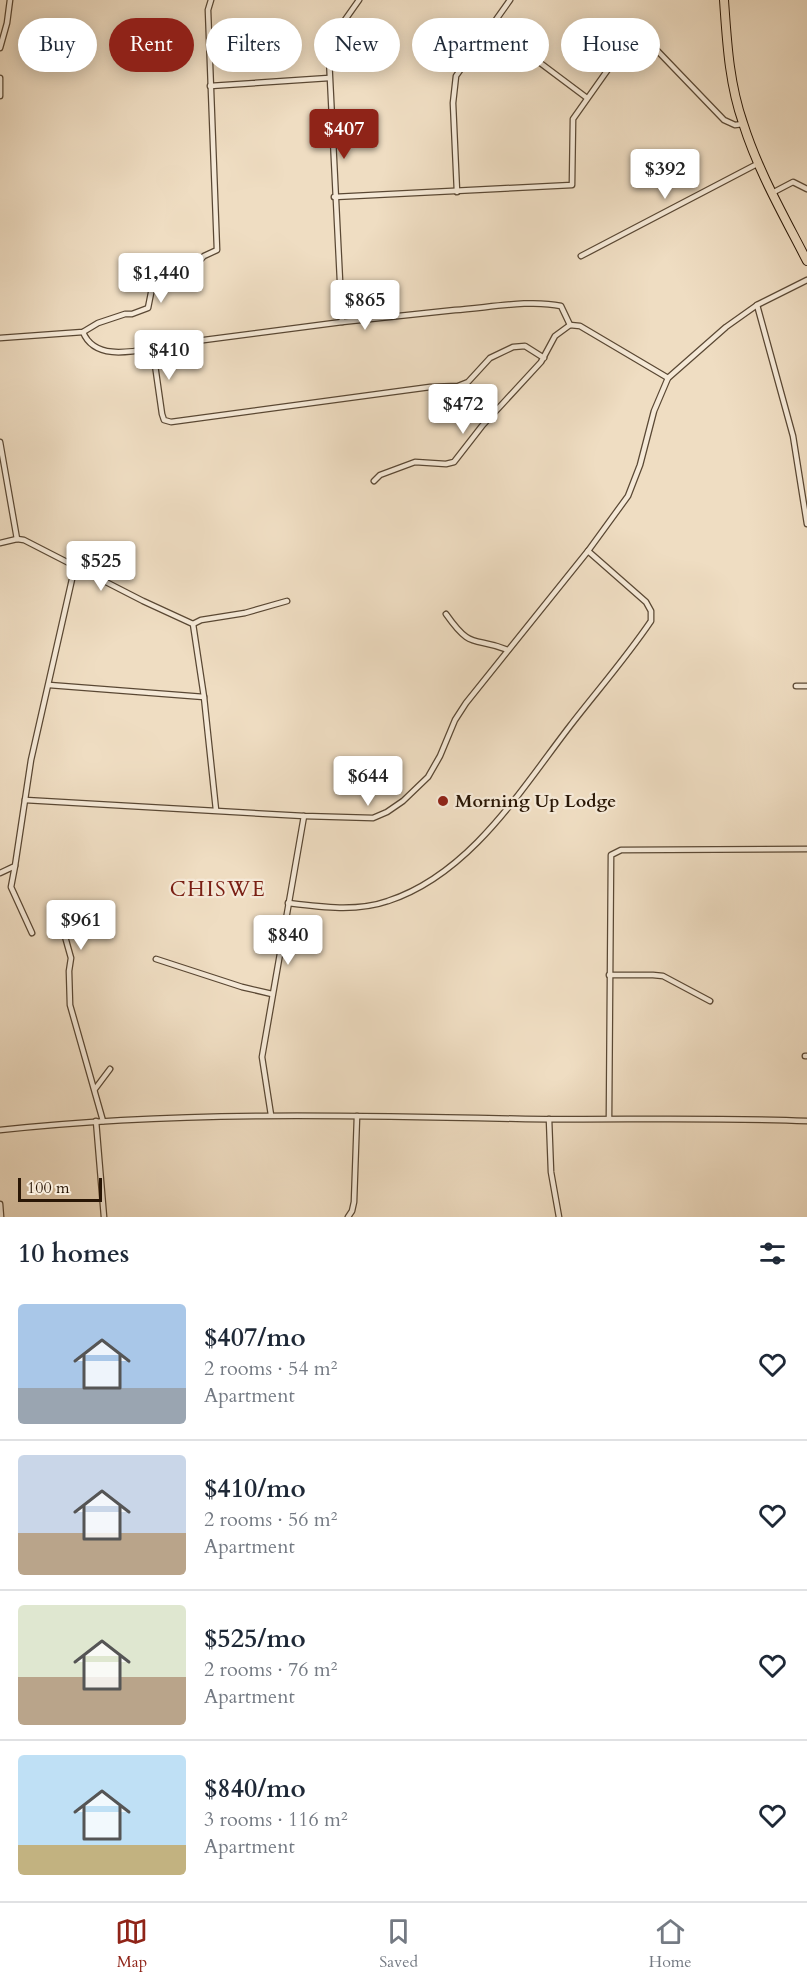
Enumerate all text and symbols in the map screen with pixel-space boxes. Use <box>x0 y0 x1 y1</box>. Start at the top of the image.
chip: Buy <box>18 18 97 72</box>
chip: Rent <box>109 18 194 72</box>
chip: Filters <box>206 18 302 72</box>
chip: New <box>314 18 400 72</box>
chip: Apartment <box>412 18 549 72</box>
chip: House <box>561 18 660 72</box>
pin: $407 <box>308 109 380 160</box>
text: $407 <box>324 115 364 142</box>
pin: $392 <box>629 149 701 200</box>
text: $392 <box>645 155 685 182</box>
pin: $1,440 <box>112 253 210 304</box>
text: $1,440 <box>132 259 190 286</box>
pin: $865 <box>329 280 401 331</box>
text: $865 <box>345 286 385 313</box>
pin: $410 <box>133 330 205 381</box>
text: $410 <box>149 336 189 363</box>
pin: $472 <box>427 384 499 435</box>
text: $472 <box>443 390 483 417</box>
pin: $525 <box>65 541 137 592</box>
text: $525 <box>81 547 121 574</box>
pin: $644 <box>332 756 404 807</box>
text: $644 <box>348 762 388 789</box>
place label: Morning Up Lodge <box>455 789 616 814</box>
marker: Morning Up Lodge <box>436 794 450 808</box>
district label: CHISWE <box>170 875 266 904</box>
pin: $961 <box>45 900 117 951</box>
text: $961 <box>61 906 101 933</box>
pin: $840 <box>252 915 324 966</box>
text: $840 <box>268 921 308 948</box>
scale bar <box>18 1175 102 1202</box>
text: 100 m <box>27 1177 69 1199</box>
text: 10 homes <box>18 1236 129 1271</box>
icon: filters <box>756 1237 789 1270</box>
text: $407/mo <box>204 1320 306 1355</box>
icon: home <box>66 1328 138 1400</box>
icon: heart <box>756 1348 789 1381</box>
text: 2 rooms · 54 m² <box>204 1355 337 1382</box>
text: Apartment <box>204 1382 295 1409</box>
text: $410/mo <box>204 1471 306 1506</box>
icon: home <box>66 1479 138 1551</box>
icon: heart <box>756 1499 789 1532</box>
text: 2 rooms · 56 m² <box>204 1506 337 1533</box>
text: Apartment <box>204 1533 295 1560</box>
text: $525/mo <box>204 1621 306 1656</box>
icon: home <box>66 1629 138 1701</box>
icon: heart <box>756 1649 789 1682</box>
text: 2 rooms · 76 m² <box>204 1656 337 1683</box>
text: Apartment <box>204 1683 295 1710</box>
text: $840/mo <box>204 1771 306 1806</box>
icon: home <box>66 1779 138 1851</box>
icon: heart <box>756 1799 789 1832</box>
text: 3 rooms · 116 m² <box>204 1806 348 1833</box>
text: Apartment <box>204 1833 295 1860</box>
tab: Map <box>115 1915 148 1973</box>
tab: Saved <box>379 1915 418 1973</box>
tab: Home <box>649 1915 692 1973</box>

